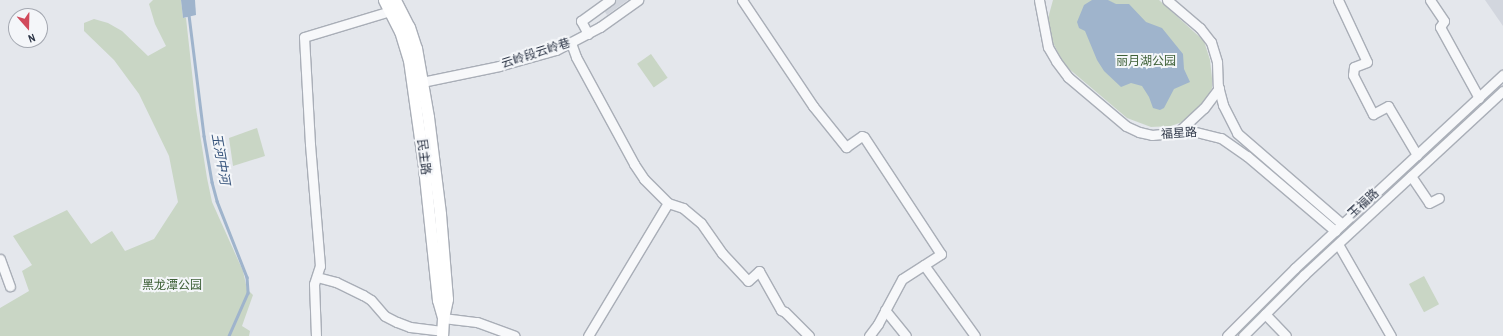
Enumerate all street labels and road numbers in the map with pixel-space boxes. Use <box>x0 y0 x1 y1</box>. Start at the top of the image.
street label: 云岭段云岭巷 <box>500 36 572 72</box>
street label: 福星路 <box>1161 126 1197 142</box>
street label: 民主路 <box>414 138 432 176</box>
street label: 玉福路 <box>1346 186 1382 222</box>

